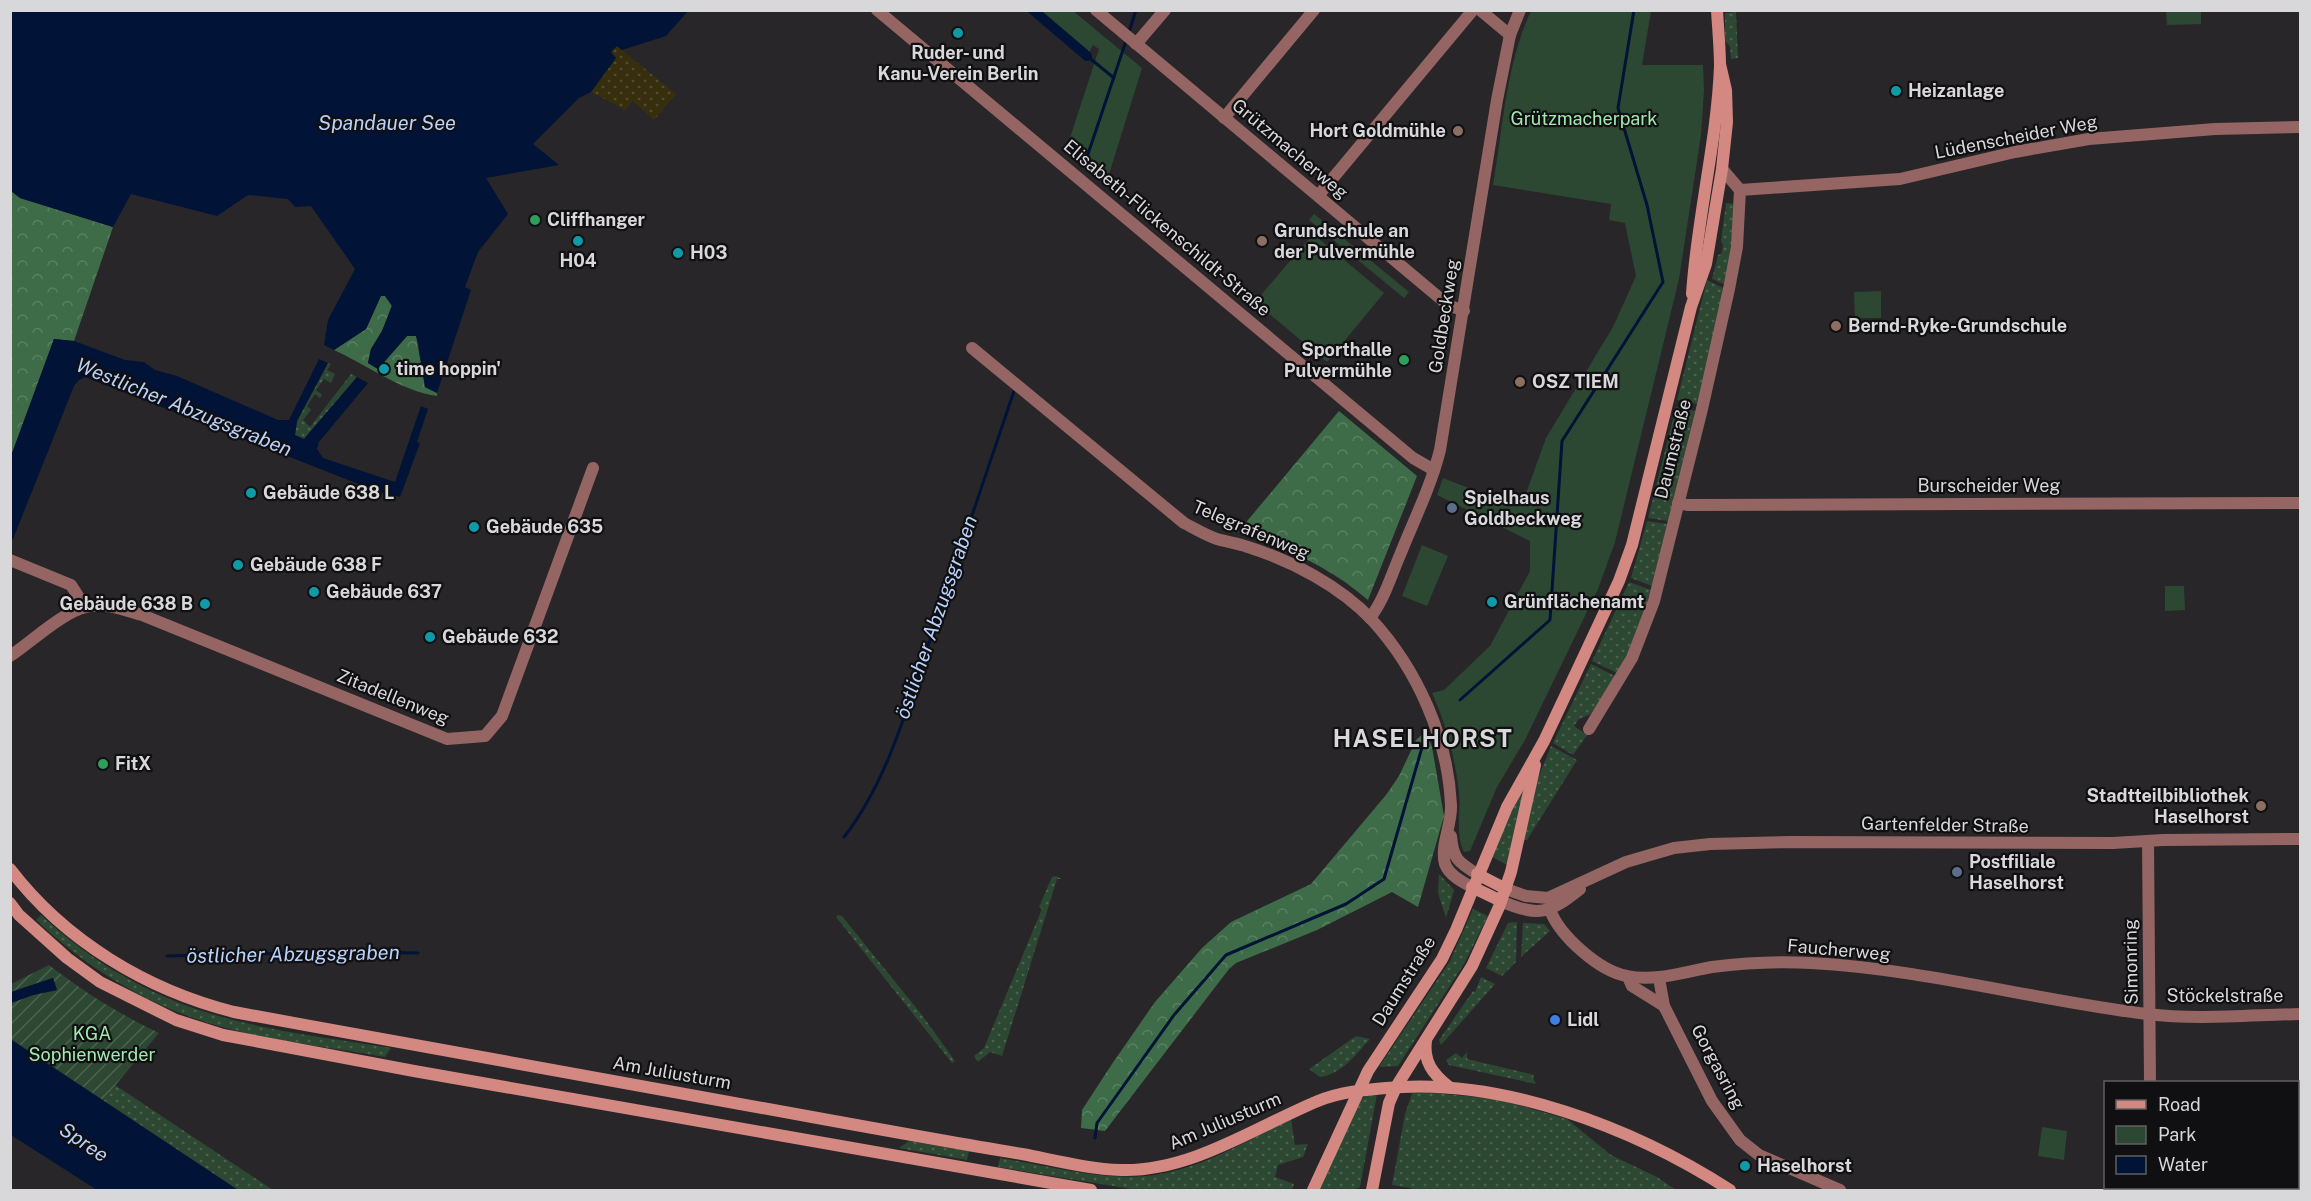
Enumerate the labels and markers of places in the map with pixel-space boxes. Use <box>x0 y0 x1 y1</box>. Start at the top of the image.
marker: Ruder- und Kanu-Verein Berlin <box>951 26 965 40</box>
place label: Ruder- und Kanu-Verein Berlin <box>877 42 1039 84</box>
place label: Heizanlage <box>1908 80 2004 101</box>
marker: Heizanlage <box>1889 84 1903 98</box>
place label: Hort Goldmühle <box>1309 120 1446 141</box>
marker: Hort Goldmühle <box>1451 124 1465 138</box>
place label: Cliffhanger <box>547 209 646 230</box>
marker: Cliffhanger <box>528 213 542 227</box>
place label: Grundschule an der Pulvermühle <box>1274 220 1415 262</box>
marker: H04 <box>571 234 585 248</box>
marker: Grundschule an der Pulvermühle <box>1255 234 1269 248</box>
place label: H03 <box>690 242 727 263</box>
marker: H03 <box>671 246 685 260</box>
place label: H04 <box>559 250 597 271</box>
place label: Bernd-Ryke-Grundschule <box>1848 315 2067 336</box>
marker: Bernd-Ryke-Grundschule <box>1829 319 1843 333</box>
place label: Sporthalle Pulvermühle <box>1284 339 1392 381</box>
marker: Sporthalle Pulvermühle <box>1397 353 1411 367</box>
place label: time hoppin' <box>396 358 501 379</box>
marker: time hoppin' <box>377 362 391 376</box>
place label: OSZ TIEM <box>1532 371 1619 392</box>
marker: OSZ TIEM <box>1513 375 1527 389</box>
place label: Gebäude 638 L <box>263 482 394 503</box>
marker: Gebäude 638 L <box>244 486 258 500</box>
place label: Spielhaus Goldbeckweg <box>1464 487 1582 529</box>
marker: Spielhaus Goldbeckweg <box>1445 501 1459 515</box>
place label: Gebäude 635 <box>486 516 603 537</box>
marker: Gebäude 635 <box>467 520 481 534</box>
place label: Gebäude 638 F <box>250 554 382 575</box>
marker: Gebäude 638 F <box>231 558 245 572</box>
place label: Gebäude 637 <box>326 581 442 602</box>
marker: Gebäude 637 <box>307 585 321 599</box>
place label: Grünflächenamt <box>1504 591 1644 612</box>
place label: Gebäude 638 B <box>60 593 193 614</box>
marker: Grünflächenamt <box>1485 595 1499 609</box>
marker: Gebäude 638 B <box>198 597 212 611</box>
place label: Gebäude 632 <box>442 626 558 647</box>
marker: Gebäude 632 <box>423 630 437 644</box>
place label: FitX <box>115 753 151 774</box>
marker: FitX <box>96 757 110 771</box>
place label: Stadtteilbibliothek Haselhorst <box>2087 785 2250 827</box>
marker: Stadtteilbibliothek Haselhorst <box>2254 799 2268 813</box>
place label: Postfiliale Haselhorst <box>1969 851 2064 893</box>
marker: Postfiliale Haselhorst <box>1950 865 1964 879</box>
place label: Lidl <box>1567 1009 1599 1030</box>
marker: Lidl <box>1548 1013 1562 1027</box>
place label: Haselhorst <box>1757 1155 1852 1176</box>
marker: Haselhorst <box>1738 1159 1752 1173</box>

